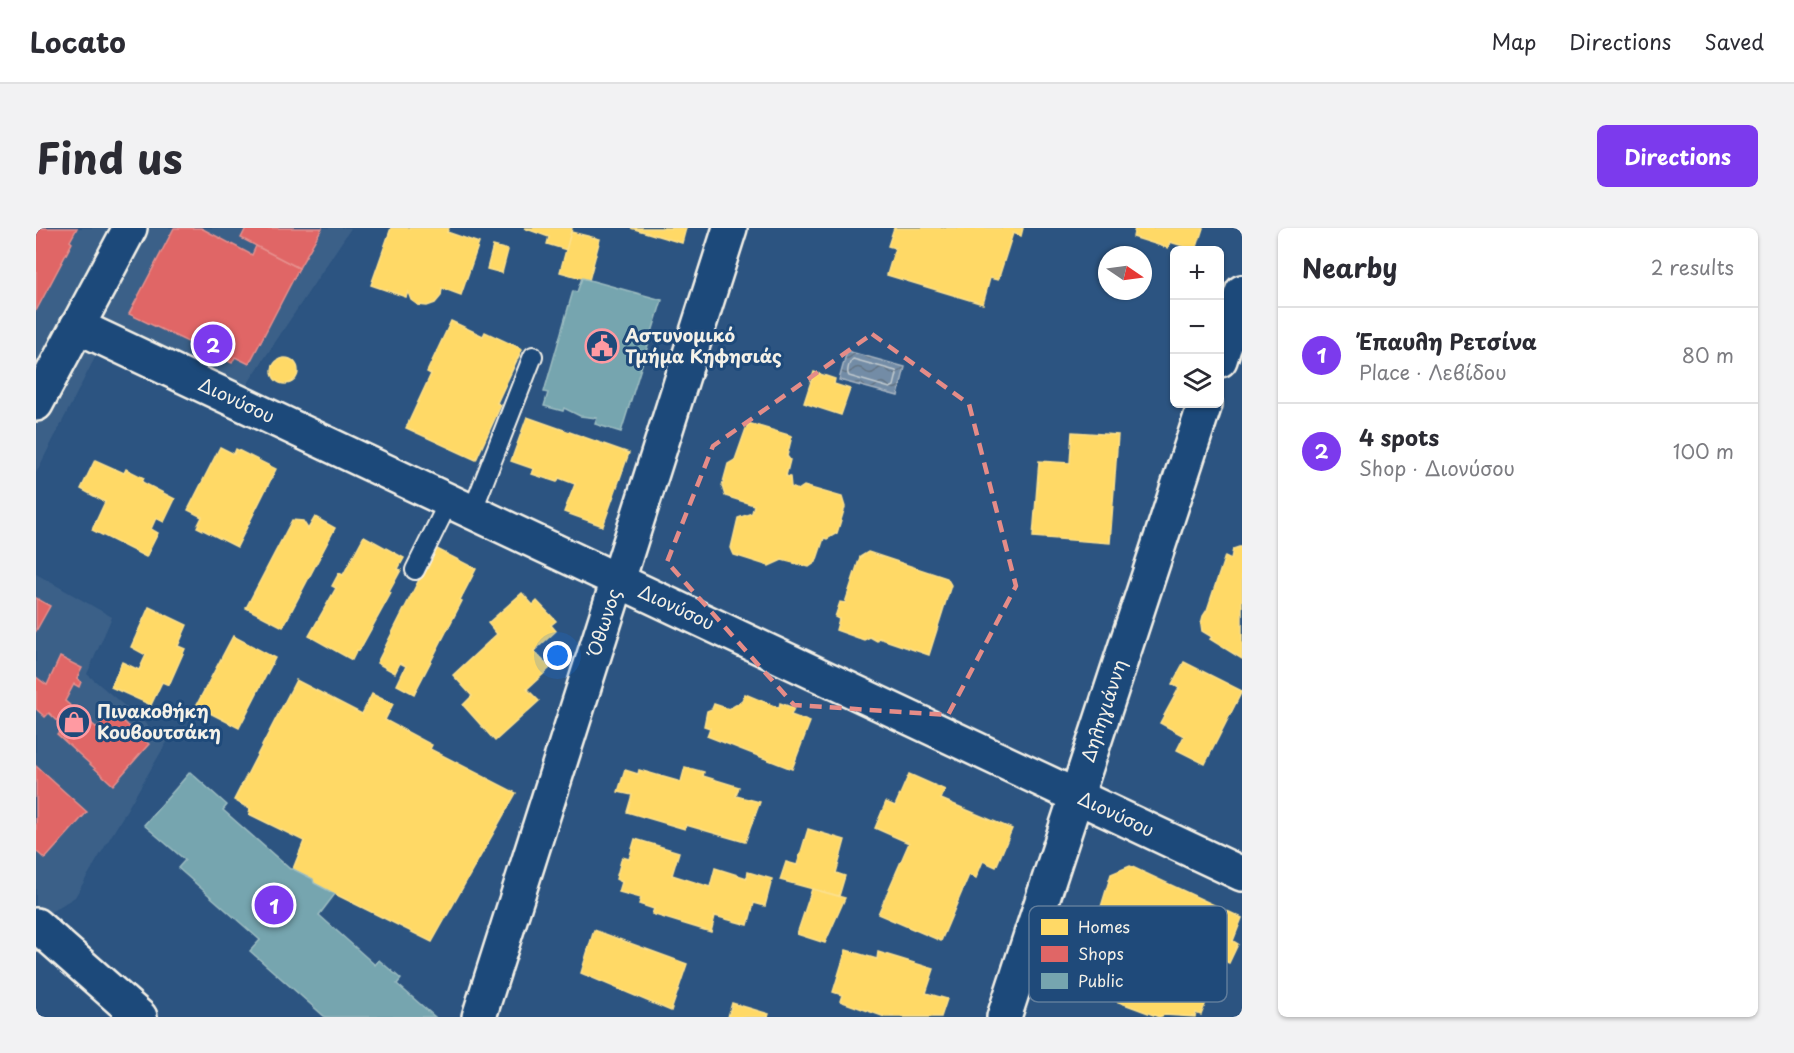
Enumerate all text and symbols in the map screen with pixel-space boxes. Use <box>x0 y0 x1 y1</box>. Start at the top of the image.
text: Locato <box>30 20 126 63</box>
text: Map <box>1491 25 1536 57</box>
text: Directions <box>1569 25 1671 57</box>
text: Saved <box>1704 25 1764 57</box>
text: Find us <box>36 125 183 188</box>
button: Directions <box>1597 125 1758 187</box>
north arrow <box>1098 246 1152 300</box>
map controls <box>1170 246 1224 408</box>
button: + <box>1170 246 1224 300</box>
text: Nearby <box>1302 248 1397 287</box>
text: 2 results <box>1651 252 1734 282</box>
button: − <box>1170 300 1224 354</box>
place label: Αστυνομικό Τμήμα Κηφησιάς <box>624 321 782 369</box>
pin: 2 <box>194 322 232 366</box>
text: Έπαυλη Ρετσίνα <box>1359 324 1537 357</box>
public building icon: Αστυνομικό Τμήμα Κηφησιάς <box>584 328 620 364</box>
text: 1 <box>1317 340 1326 370</box>
text: 80 m <box>1682 340 1734 370</box>
button: layers <box>1170 354 1224 408</box>
text: Place · Λεβίδου <box>1359 357 1507 387</box>
street label: Διονύσου <box>194 370 279 429</box>
text: 4 spots <box>1359 420 1439 453</box>
text: 2 <box>1314 436 1329 466</box>
text: 100 m <box>1673 436 1734 466</box>
text: Shop · Διονύσου <box>1359 453 1515 483</box>
street label: Διονύσου <box>634 577 719 636</box>
street label: Όθωνος <box>579 585 626 661</box>
your location <box>543 641 572 670</box>
street label: Δηληγιάννη <box>1073 656 1132 765</box>
place label: Πινακοθήκη Κουβουτσάκη <box>97 697 221 745</box>
shop icon: Πινακοθήκη Κουβουτσάκη <box>56 704 92 740</box>
street label: Διονύσου <box>1074 784 1159 843</box>
pin: 1 <box>254 882 294 928</box>
legend <box>1029 906 1227 1002</box>
text: Homes <box>1078 914 1130 938</box>
text: Shops <box>1078 941 1124 965</box>
text: Public <box>1078 968 1123 992</box>

